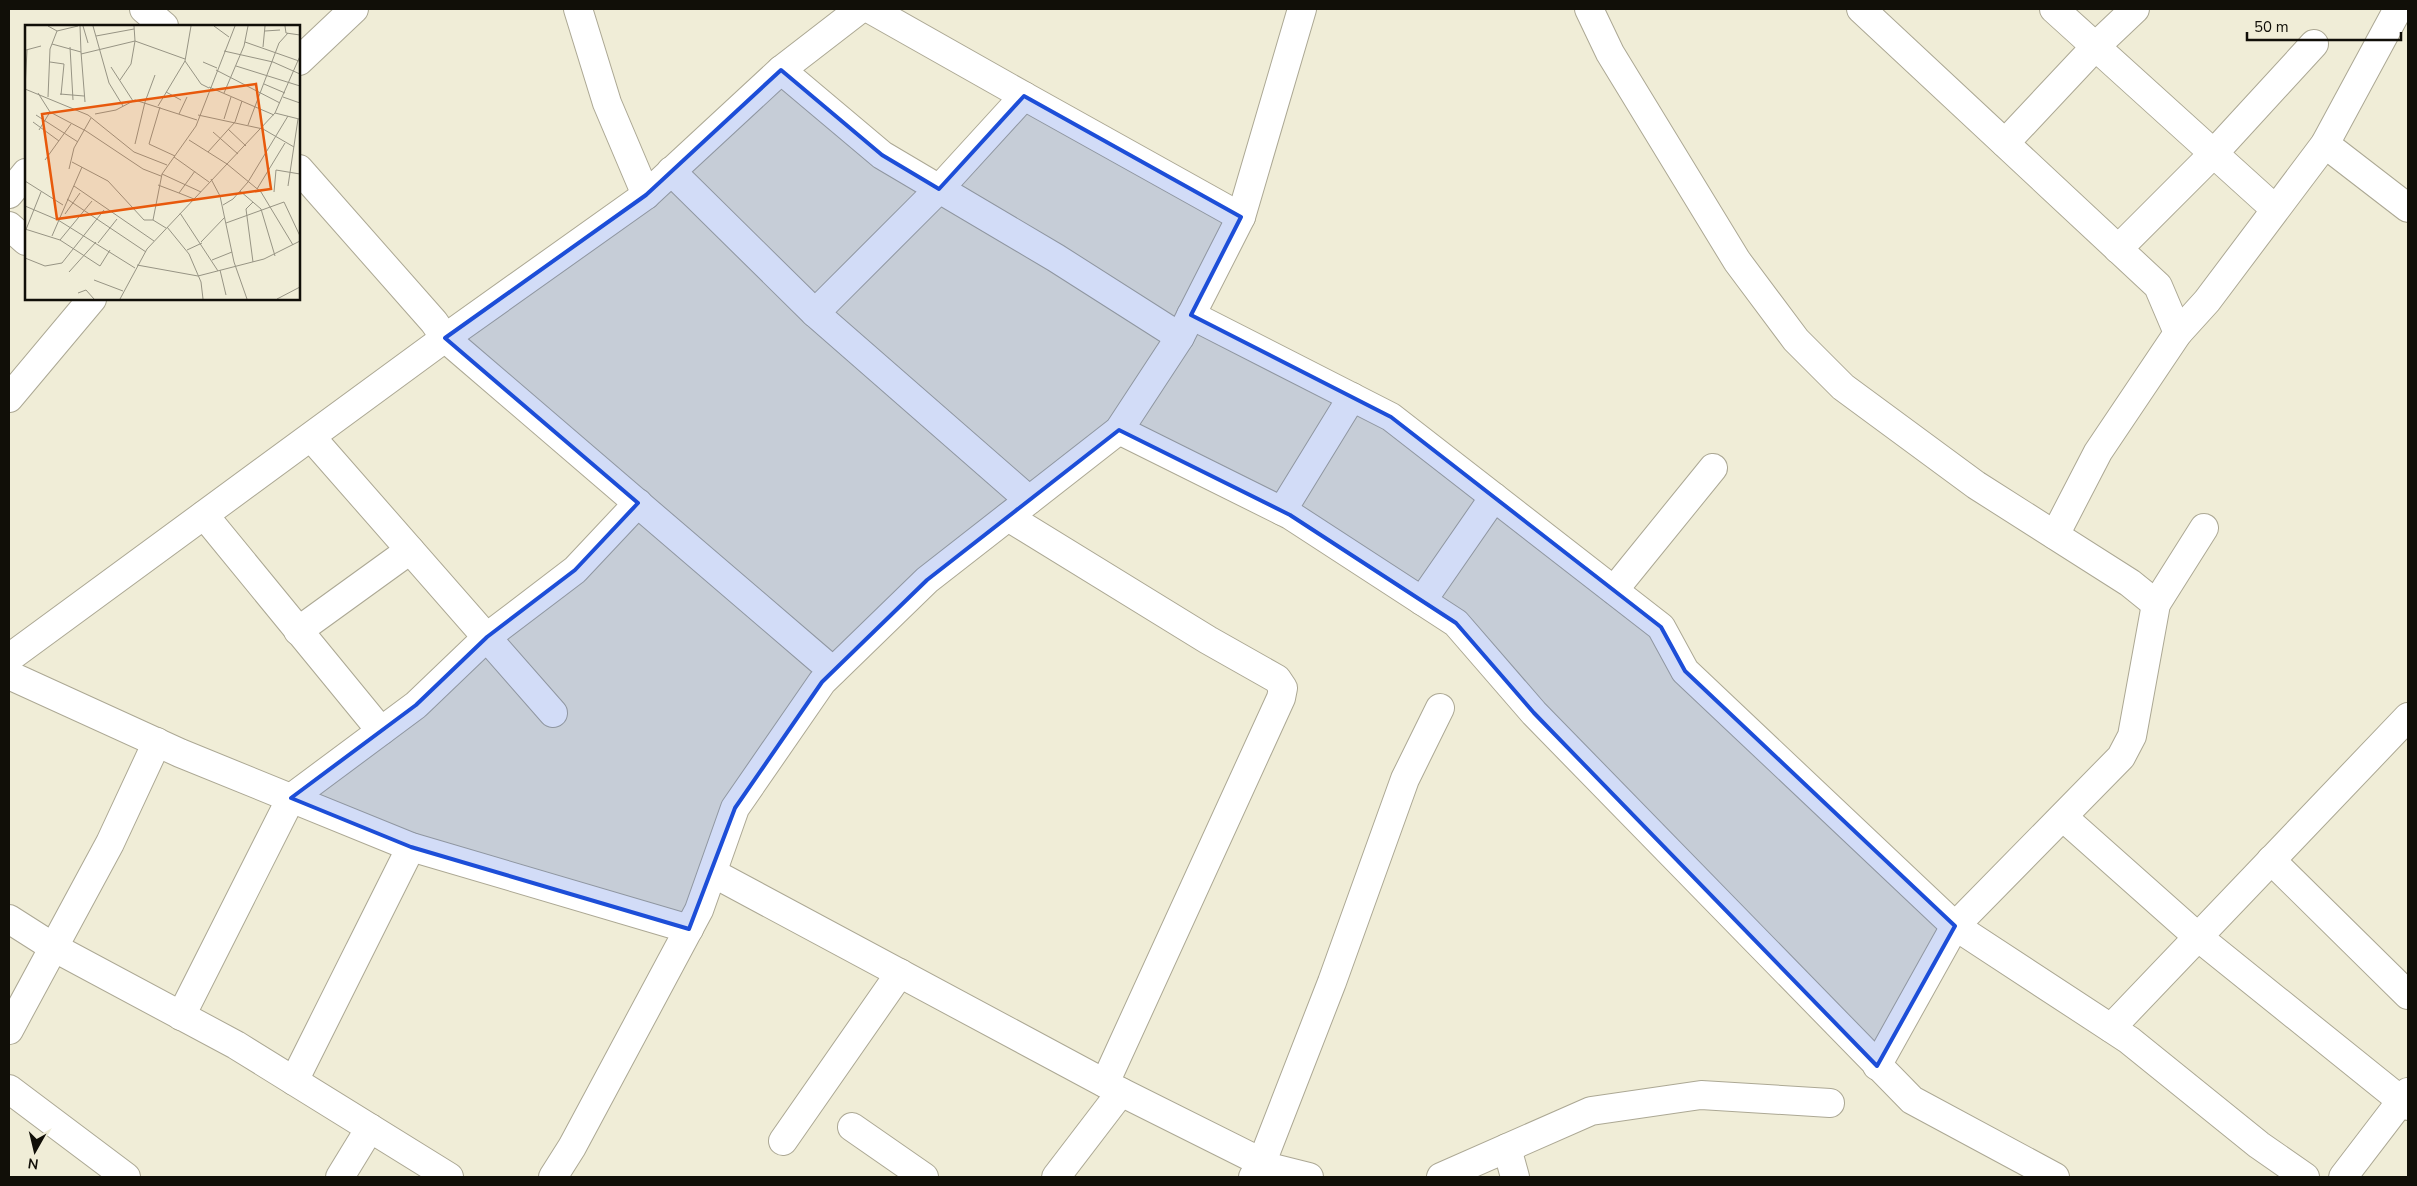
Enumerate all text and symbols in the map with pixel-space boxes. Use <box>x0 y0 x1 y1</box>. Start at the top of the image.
scale bar <box>2247 10 2401 42</box>
text: 50 m <box>2254 17 2289 37</box>
inset map <box>25 25 300 300</box>
north arrow <box>10 1126 60 1176</box>
text: N <box>27 1153 40 1174</box>

